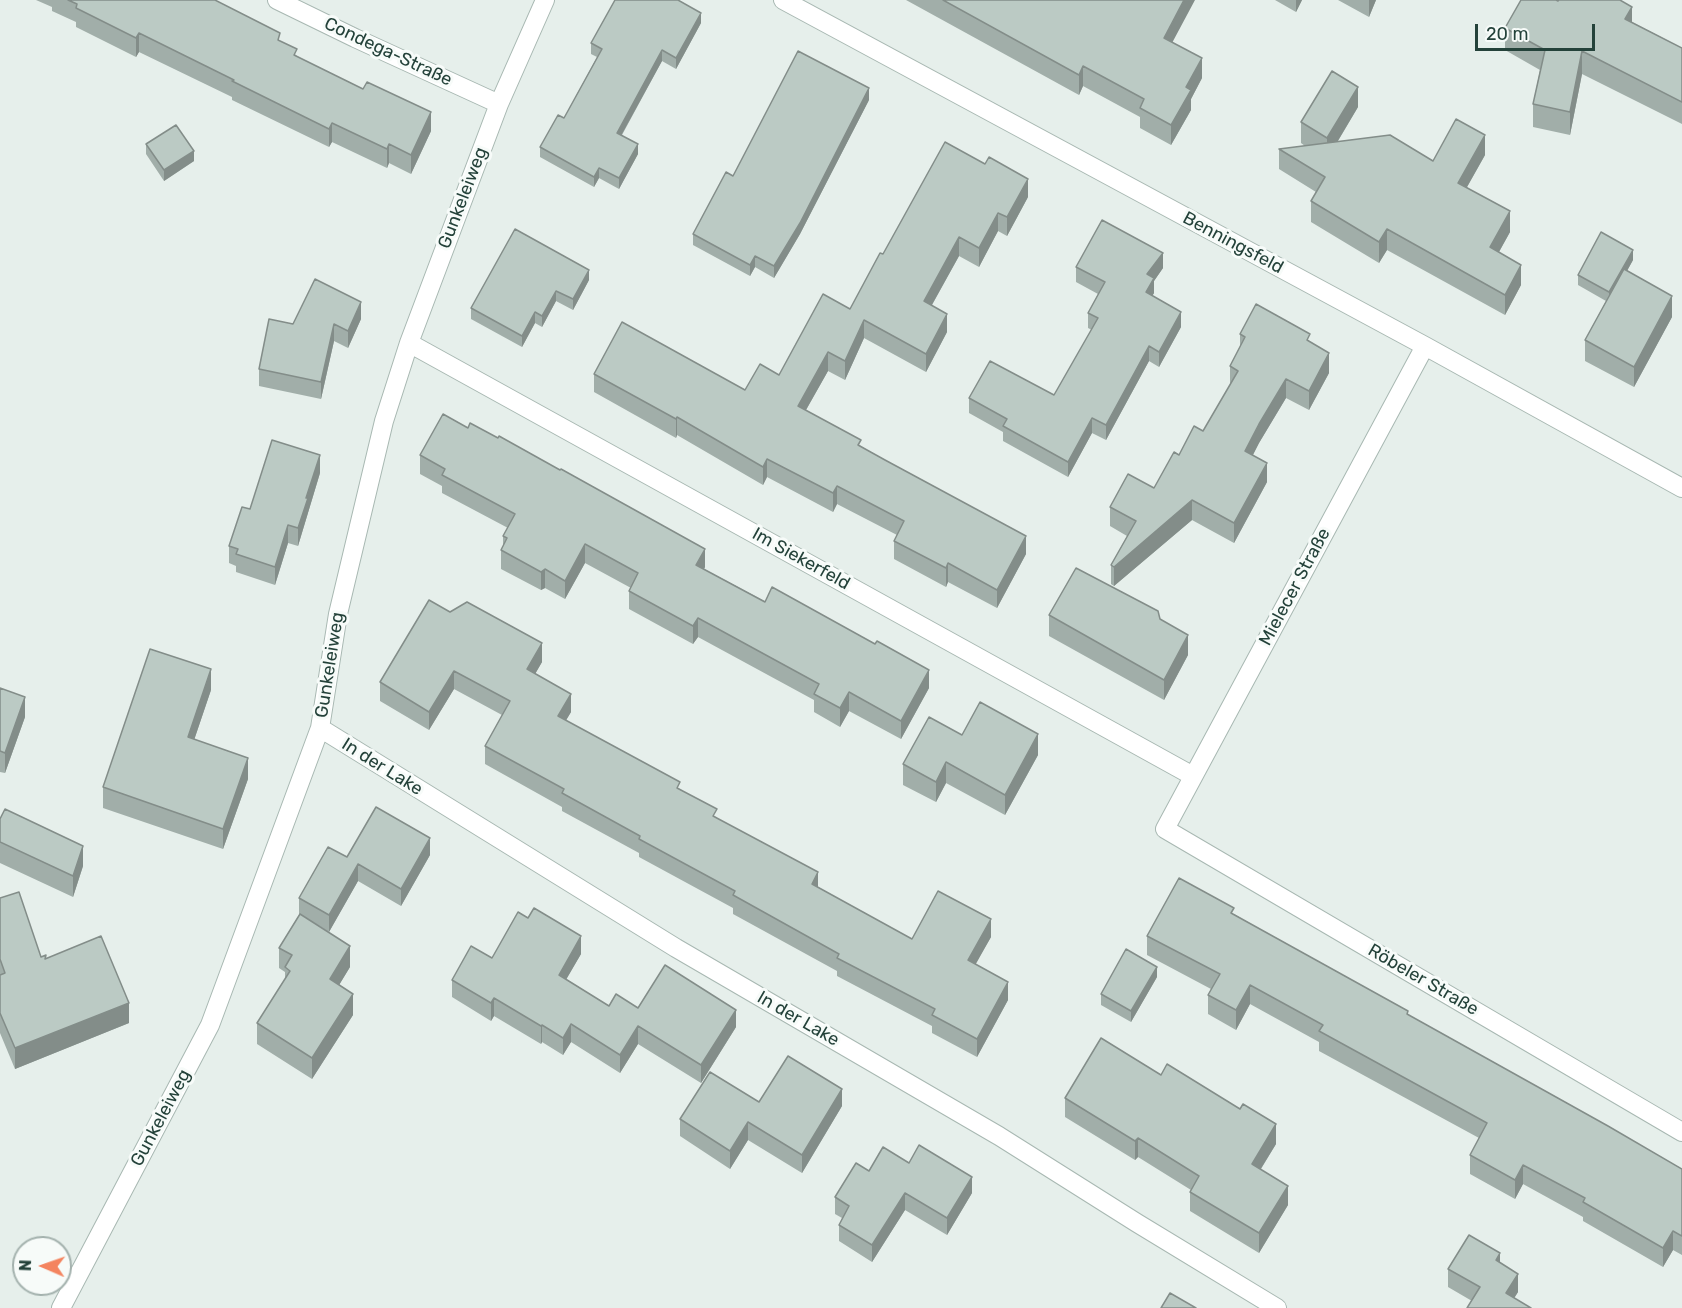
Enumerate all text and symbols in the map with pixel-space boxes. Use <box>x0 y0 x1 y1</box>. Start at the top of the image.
scale bar <box>1478 12 1598 50</box>
street label: Condega-Straße <box>321 13 455 91</box>
text: 20 m <box>1486 23 1528 45</box>
street label: Gunkeleiweg <box>434 144 492 252</box>
street label: Benningsfeld <box>1179 207 1287 279</box>
street label: Im Siekerfeld <box>748 523 854 595</box>
street label: Mielecer Straße <box>1255 525 1335 649</box>
street label: Gunkeleiweg <box>311 611 349 719</box>
street label: In der Lake <box>338 734 426 800</box>
street label: Röbeler Straße <box>1364 940 1482 1020</box>
street label: In der Lake <box>753 987 843 1051</box>
street label: Gunkeleiweg <box>126 1066 196 1170</box>
north arrow <box>12 1236 72 1296</box>
text: N <box>16 1259 35 1272</box>

